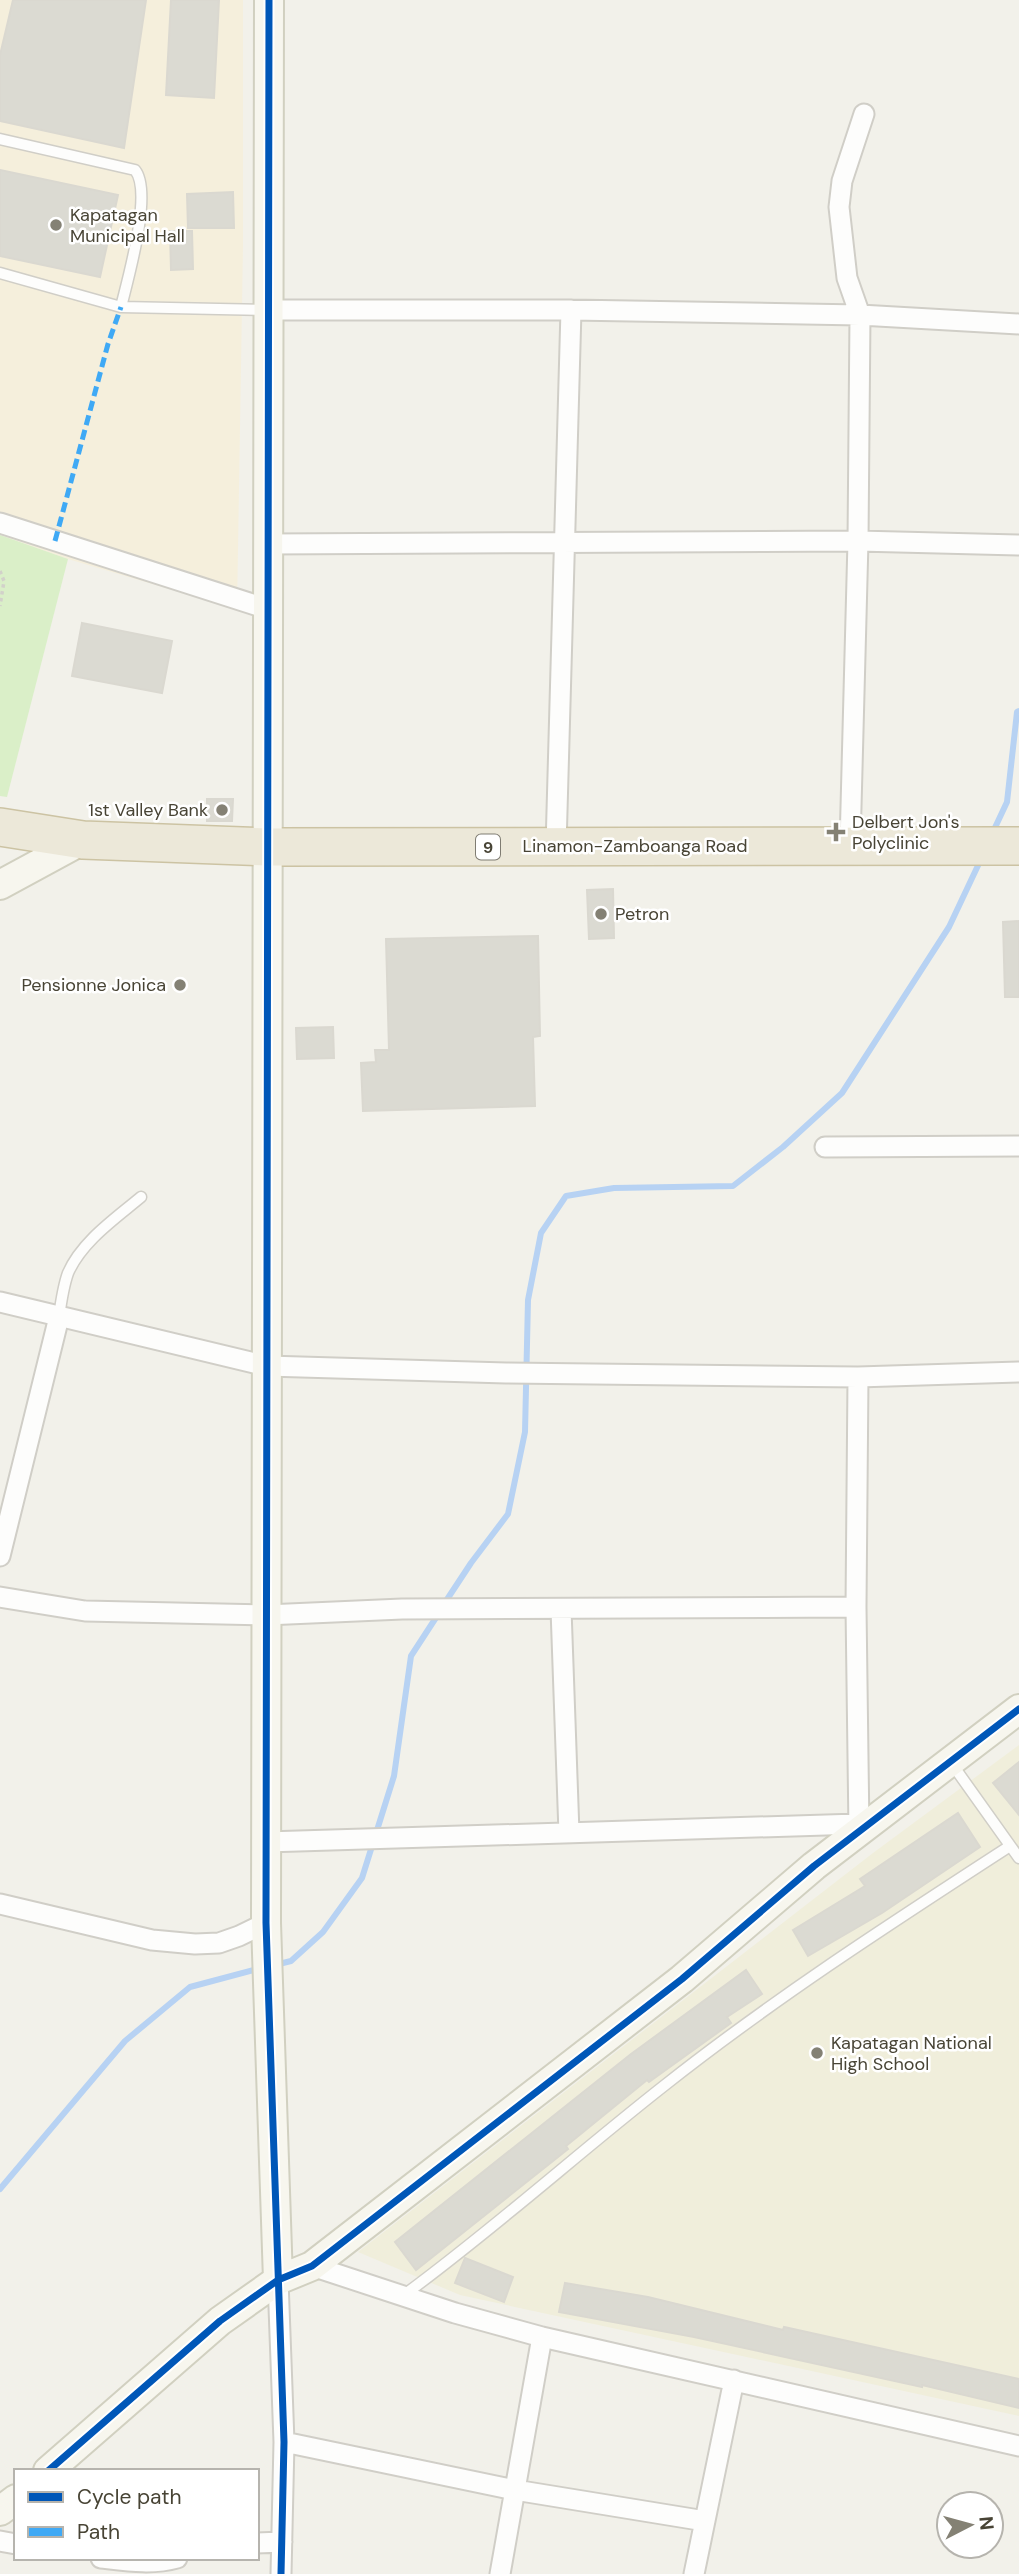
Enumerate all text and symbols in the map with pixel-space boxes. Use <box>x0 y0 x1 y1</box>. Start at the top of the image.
place label: Kapatagan Municipal Hall <box>70 203 185 248</box>
marker: Kapatagan Municipal Hall <box>48 217 64 233</box>
place label: 1st Valley Bank <box>88 798 208 822</box>
marker: 1st Valley Bank <box>214 802 230 818</box>
place label: Delbert Jon's Polyclinic <box>852 810 960 855</box>
marker: Delbert Jon's Polyclinic <box>826 822 846 842</box>
road number: 9 <box>476 834 500 860</box>
street label: Linamon-Zamboanga Road <box>523 834 747 858</box>
place label: Petron <box>615 902 669 926</box>
marker: Petron <box>593 906 609 922</box>
place label: Pensionne Jonica <box>21 973 166 997</box>
marker: Pensionne Jonica <box>172 977 188 993</box>
place label: Kapatagan National High School <box>831 2031 992 2076</box>
marker: Kapatagan National High School <box>809 2045 825 2061</box>
legend <box>14 2469 259 2560</box>
text: Cycle path <box>77 2483 182 2511</box>
north arrow <box>935 2490 1005 2560</box>
text: N <box>973 2515 1000 2531</box>
text: Path <box>77 2518 120 2546</box>

